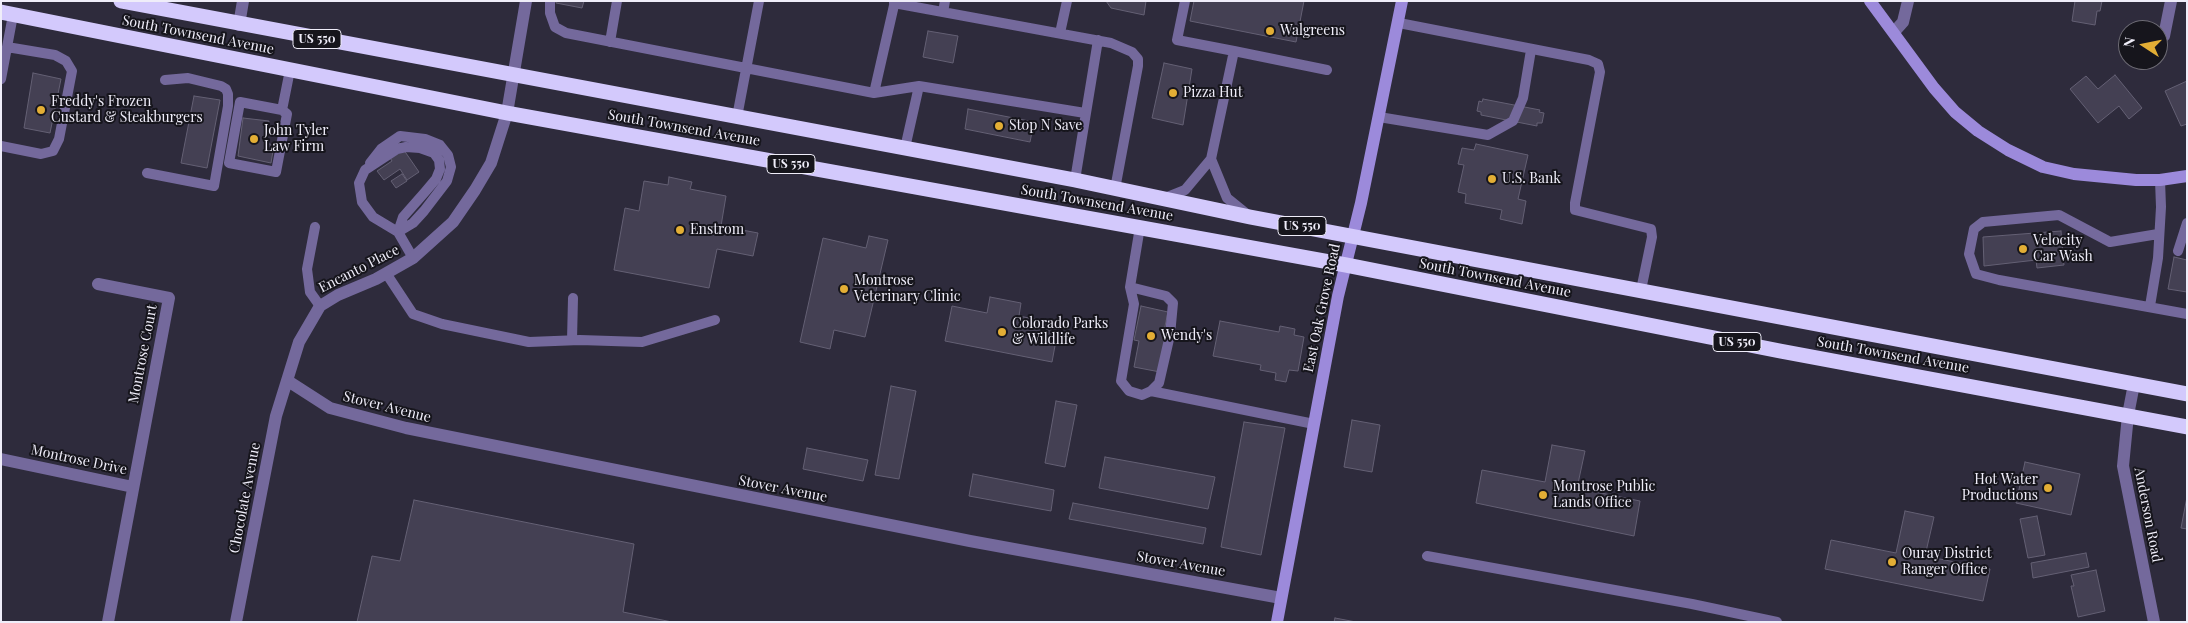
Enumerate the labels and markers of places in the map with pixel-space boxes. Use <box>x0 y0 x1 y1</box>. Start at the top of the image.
place label: Walgreens <box>1280 23 1345 39</box>
marker: Walgreens <box>1264 25 1276 37</box>
place label: Pizza Hut <box>1183 85 1243 101</box>
marker: Pizza Hut <box>1167 87 1179 99</box>
place label: Freddy's Frozen Custard & Steakburgers <box>51 94 203 126</box>
marker: Freddy's Frozen Custard & Steakburgers <box>35 104 47 116</box>
place label: Stop N Save <box>1009 118 1082 134</box>
marker: Stop N Save <box>993 120 1005 132</box>
place label: John Tyler Law Firm <box>264 123 328 156</box>
marker: John Tyler Law Firm <box>248 133 260 145</box>
place label: U.S. Bank <box>1502 171 1561 187</box>
marker: U.S. Bank <box>1486 173 1498 185</box>
place label: Enstrom <box>690 222 744 238</box>
marker: Enstrom <box>674 224 686 236</box>
place label: Velocity Car Wash <box>2033 233 2093 266</box>
marker: Velocity Car Wash <box>2017 243 2029 255</box>
place label: Montrose Veterinary Clinic <box>854 273 961 306</box>
marker: Montrose Veterinary Clinic <box>838 283 850 295</box>
place label: Colorado Parks & Wildlife <box>1012 316 1108 348</box>
marker: Colorado Parks & Wildlife <box>996 326 1008 338</box>
place label: Wendy's <box>1161 328 1212 344</box>
marker: Wendy's <box>1145 330 1157 342</box>
place label: Hot Water Productions <box>1962 472 2038 504</box>
place label: Montrose Public Lands Office <box>1553 479 1655 512</box>
marker: Hot Water Productions <box>2042 482 2054 494</box>
marker: Montrose Public Lands Office <box>1537 489 1549 501</box>
place label: Ouray District Ranger Office <box>1902 546 1992 578</box>
marker: Ouray District Ranger Office <box>1886 556 1898 568</box>

